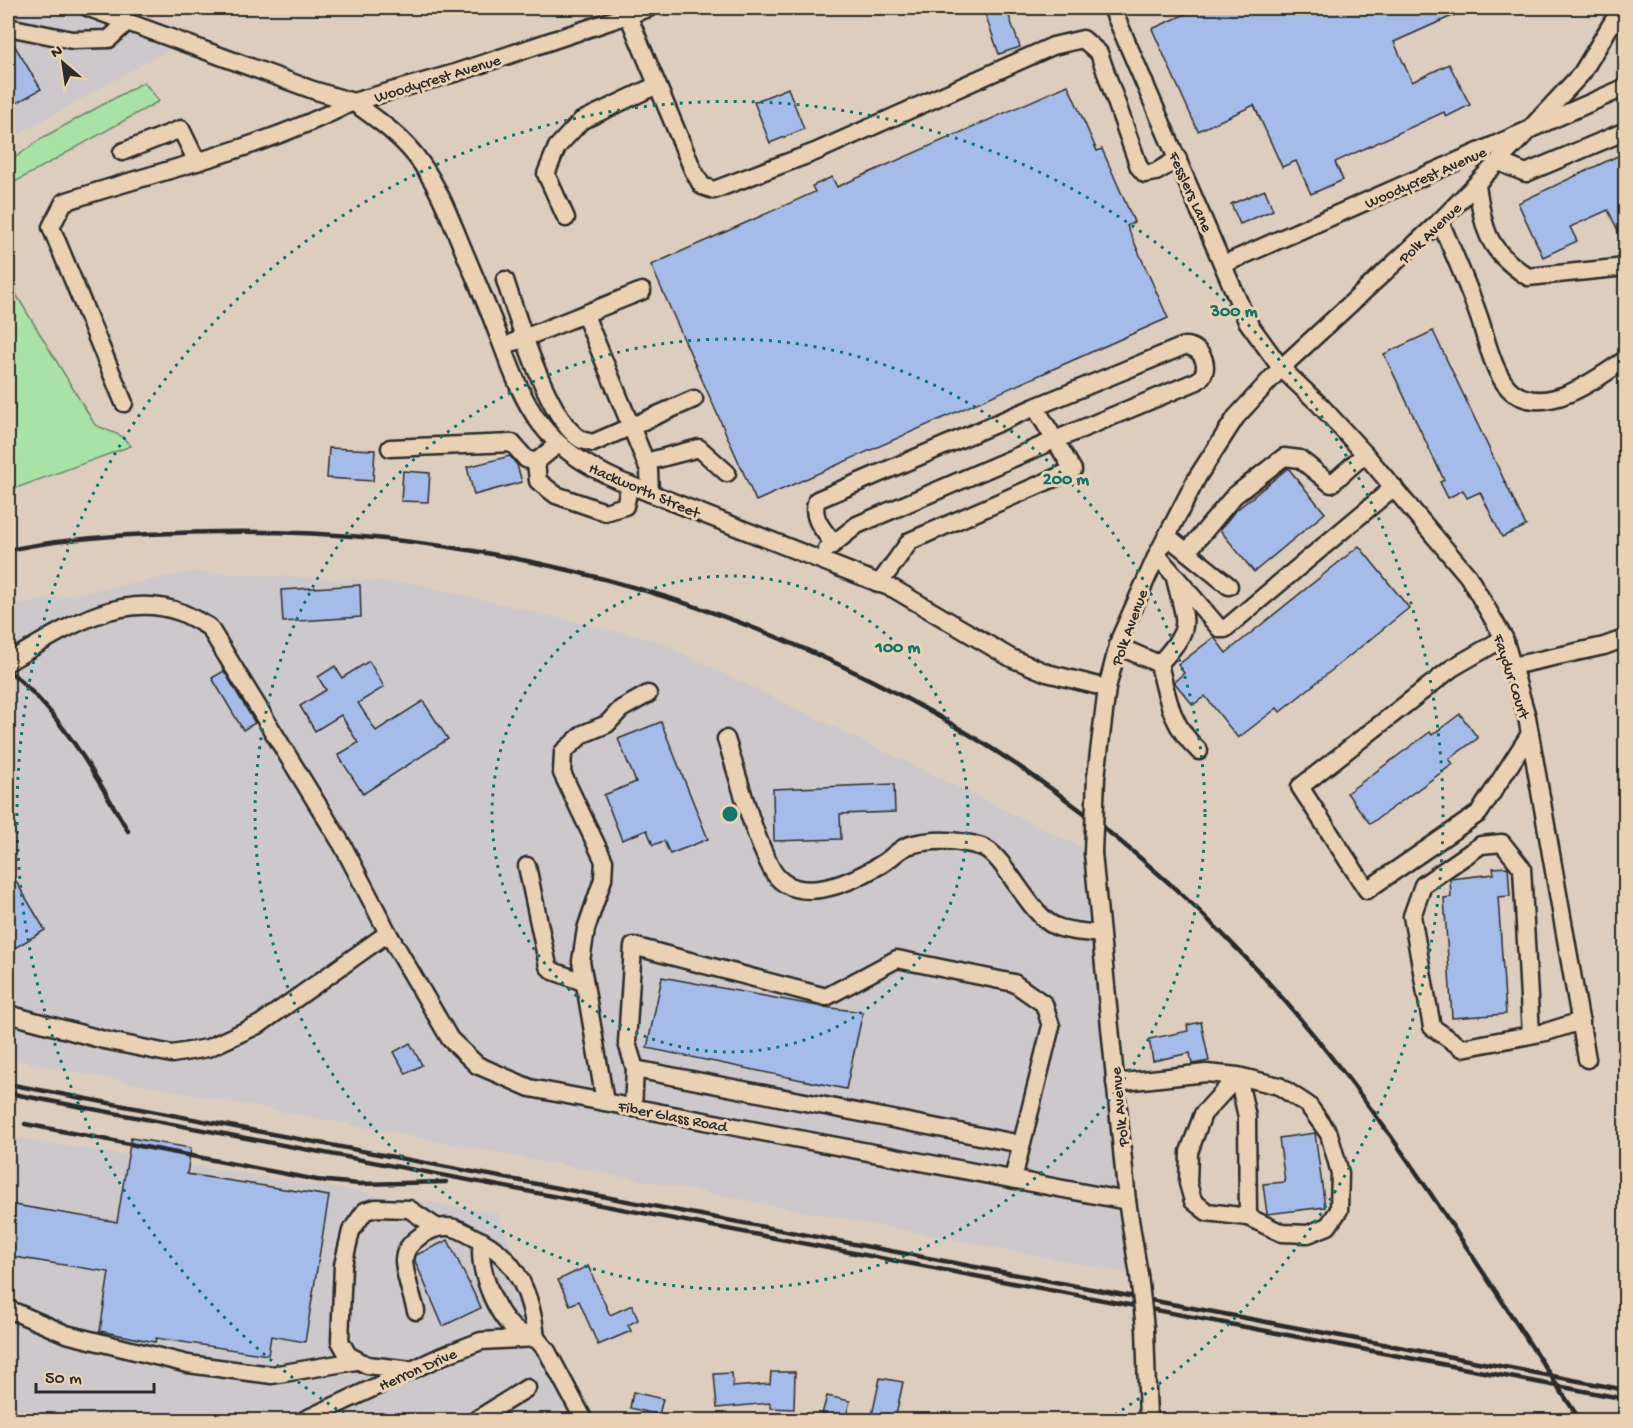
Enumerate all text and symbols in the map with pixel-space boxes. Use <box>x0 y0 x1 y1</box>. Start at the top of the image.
north arrow <box>33 33 93 93</box>
text: N <box>48 42 67 64</box>
street label: Woodycrest Avenue <box>373 52 504 109</box>
street label: Woodycrest Avenue <box>1363 144 1491 215</box>
street label: Fesslers Lane <box>1162 148 1215 236</box>
street label: Polk Avenue <box>1395 199 1467 270</box>
text: 300 m <box>1210 302 1258 323</box>
street label: Hackworth Street <box>585 460 703 525</box>
text: 200 m <box>1043 470 1089 491</box>
street label: Polk Avenue <box>1108 587 1154 670</box>
street label: Faydur Court <box>1487 631 1533 723</box>
text: 100 m <box>875 638 921 659</box>
centre of rings <box>720 804 740 824</box>
street label: Polk Avenue <box>1108 1065 1135 1148</box>
street label: Fiber Glass Road <box>615 1098 730 1139</box>
street label: Herron Drive <box>377 1345 461 1397</box>
scale bar <box>36 1356 154 1394</box>
text: 50 m <box>45 1369 82 1390</box>

